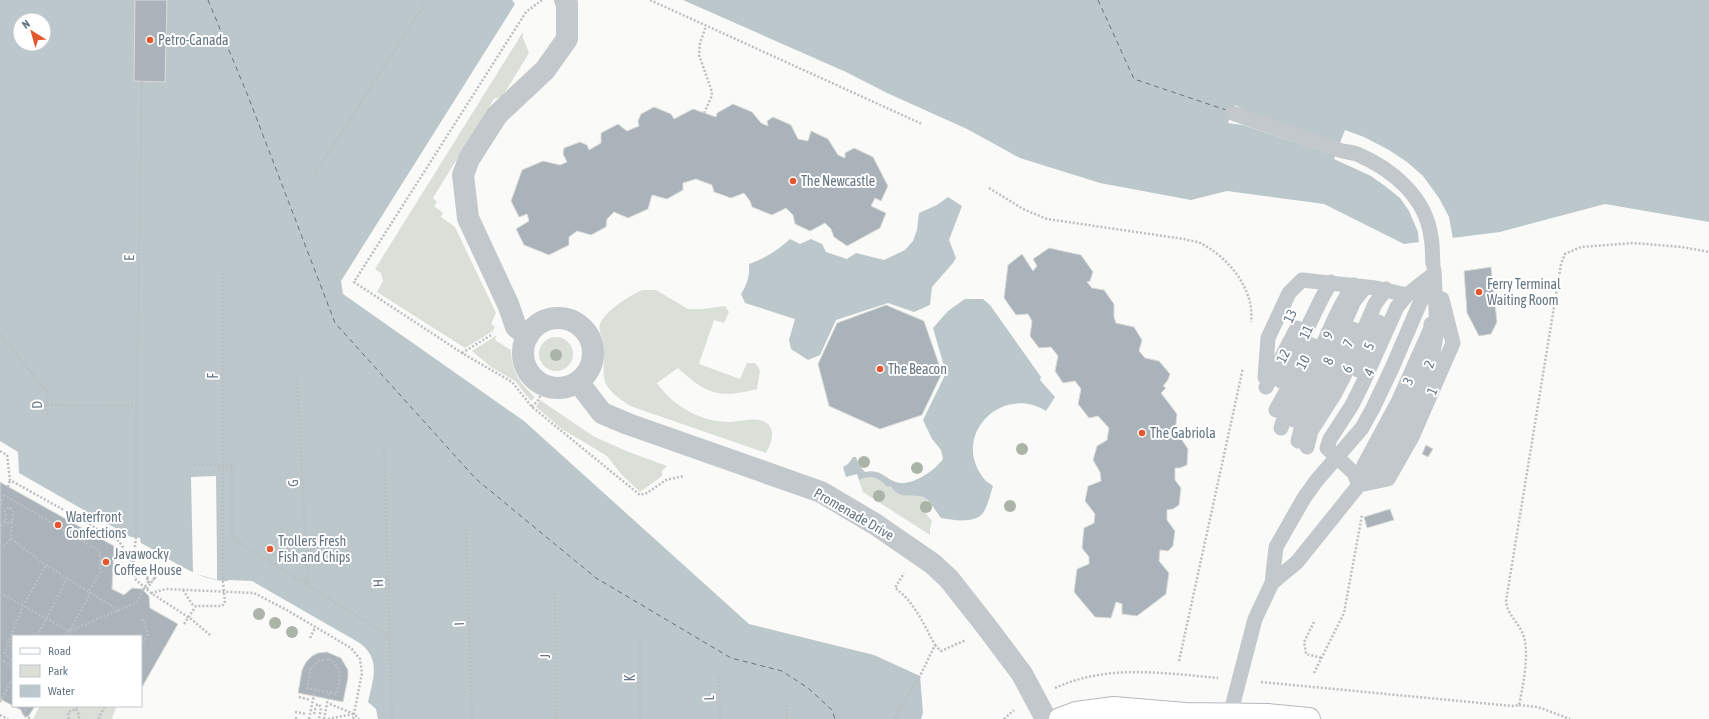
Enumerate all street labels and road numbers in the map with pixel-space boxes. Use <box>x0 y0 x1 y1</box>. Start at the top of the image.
street label: E <box>121 255 137 261</box>
street label: 13 <box>1280 307 1300 325</box>
street label: 11 <box>1296 323 1316 341</box>
street label: 9 <box>1319 329 1337 341</box>
street label: 7 <box>1339 337 1357 349</box>
street label: 5 <box>1360 340 1378 352</box>
street label: 12 <box>1273 346 1293 366</box>
street label: 10 <box>1293 352 1313 372</box>
street label: 8 <box>1319 354 1337 367</box>
street label: 2 <box>1420 358 1438 370</box>
street label: 6 <box>1338 362 1356 375</box>
street label: 4 <box>1360 365 1378 378</box>
street label: F <box>205 373 221 379</box>
street label: 3 <box>1399 375 1417 387</box>
street label: 1 <box>1423 385 1441 397</box>
street label: D <box>29 401 45 409</box>
street label: G <box>285 479 301 487</box>
street label: Promenade Drive <box>811 485 897 543</box>
street label: H <box>370 579 386 587</box>
street label: I <box>451 622 467 626</box>
street label: J <box>537 654 553 658</box>
street label: K <box>622 674 638 681</box>
street label: L <box>701 695 717 701</box>

